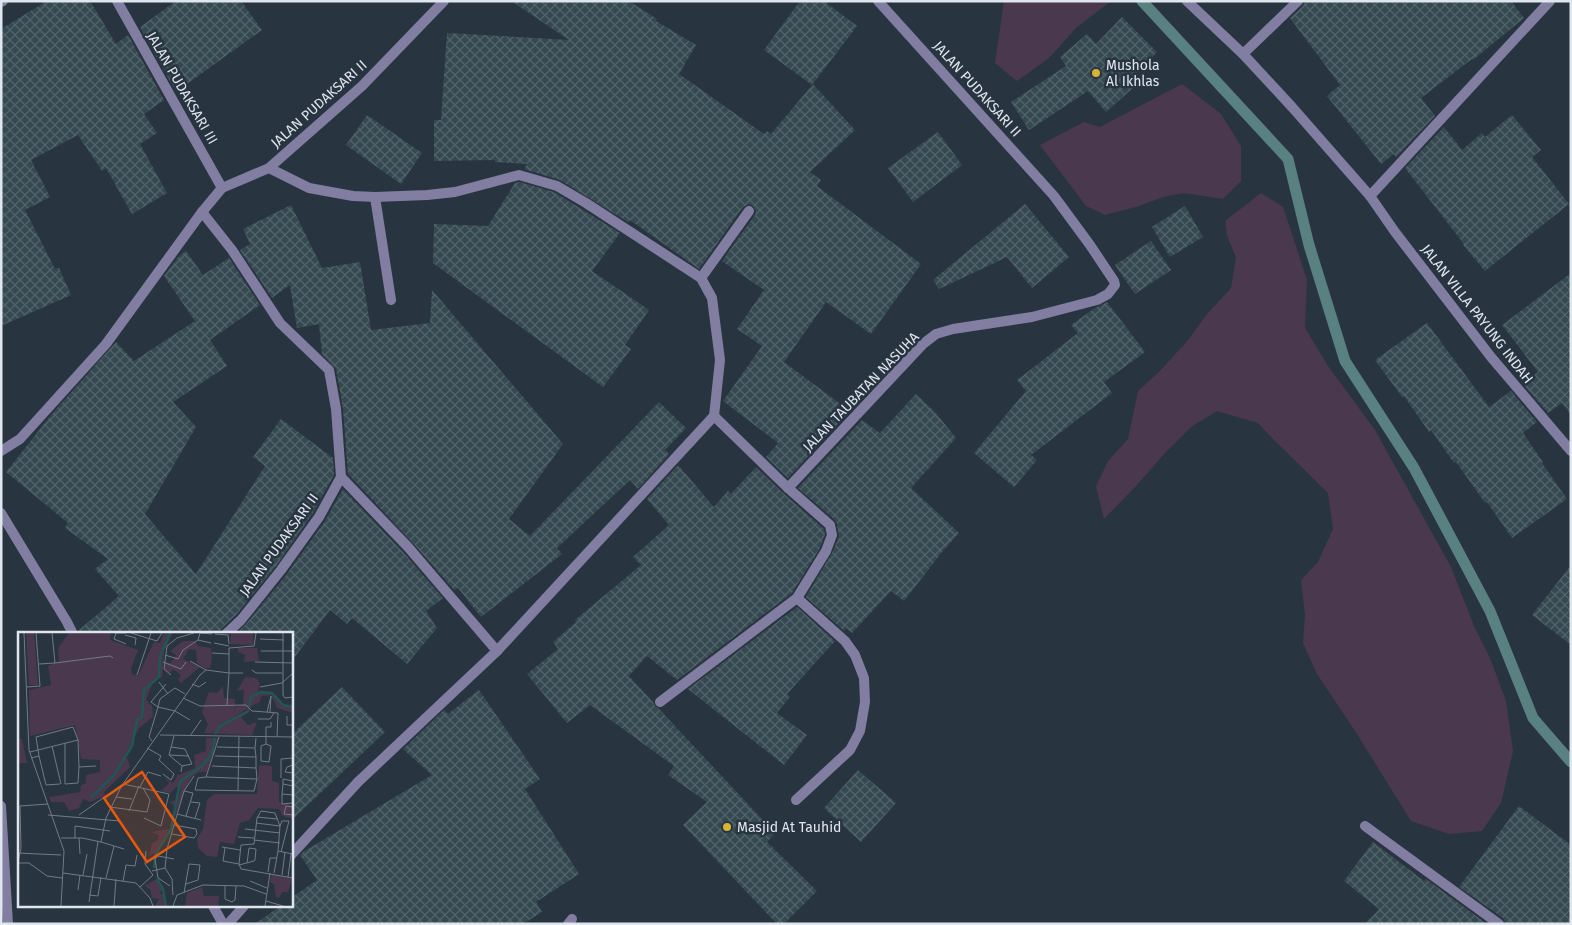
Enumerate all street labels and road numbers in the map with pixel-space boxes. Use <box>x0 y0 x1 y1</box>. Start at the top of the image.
street label: JALAN PUDAKSARI III <box>143 29 221 147</box>
street label: JALAN PUDAKSARI II <box>929 38 1025 140</box>
street label: JALAN PUDAKSARI II <box>268 56 370 152</box>
street label: JALAN VILLA PAYUNG INDAH <box>1417 241 1537 387</box>
street label: JALAN TAUBATAN NASUHA <box>799 329 923 455</box>
street label: JALAN PUDAKSARI II <box>236 490 322 600</box>

